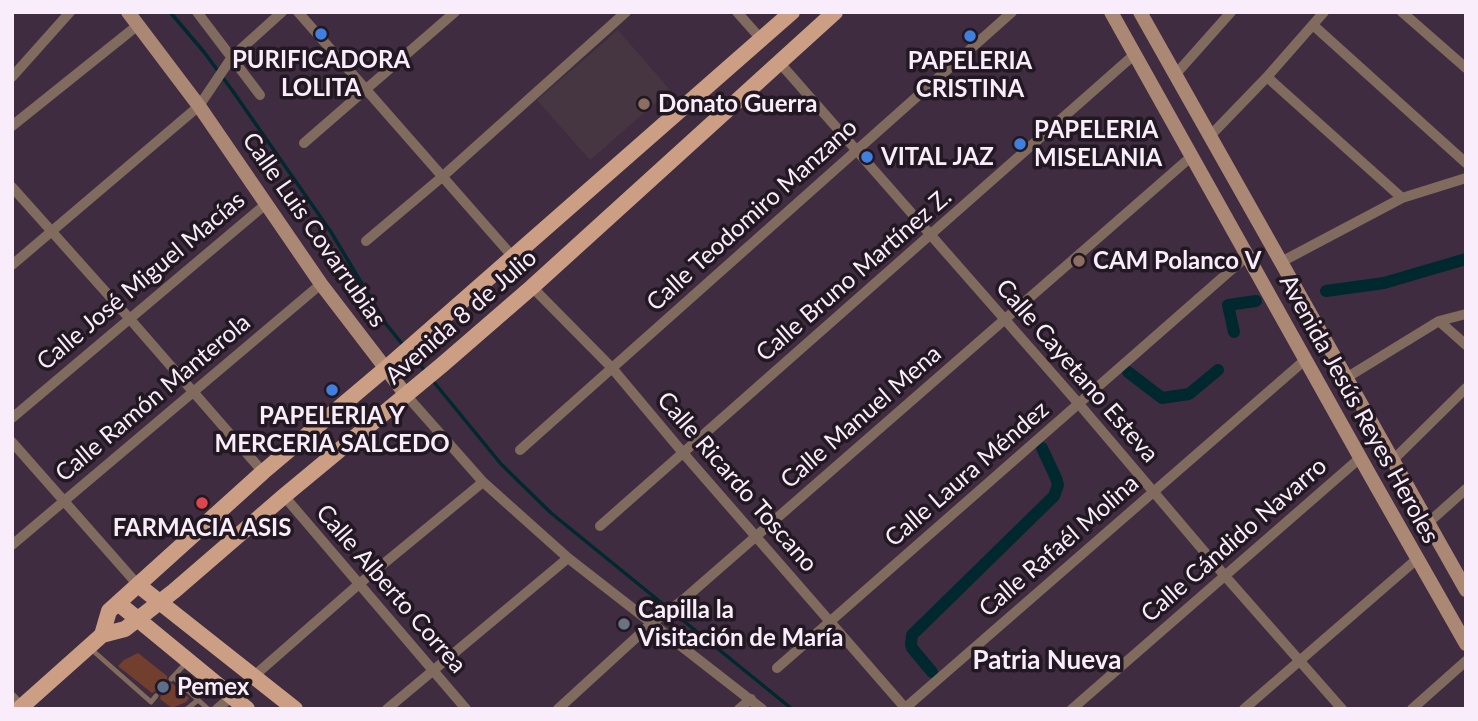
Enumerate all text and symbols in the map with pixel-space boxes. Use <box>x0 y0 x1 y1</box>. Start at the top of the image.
marker: PURIFICADORA LOLITA <box>313 26 329 42</box>
marker: PAPELERIA CRISTINA <box>962 28 978 44</box>
place label: PURIFICADORA LOLITA <box>232 46 410 102</box>
place label: PAPELERIA CRISTINA <box>908 47 1032 103</box>
place label: Donato Guerra <box>658 90 817 118</box>
marker: Donato Guerra <box>636 96 652 112</box>
street label: Calle Teodomiro Manzano <box>641 113 863 317</box>
place label: PAPELERIA MISELANIA <box>1034 116 1162 172</box>
street label: Calle Luis Covarrubias <box>236 127 392 333</box>
marker: PAPELERIA MISELANIA <box>1012 136 1028 152</box>
place label: VITAL JAZ <box>881 143 994 171</box>
marker: VITAL JAZ <box>859 149 875 165</box>
street label: Calle Bruno Martínez Z. <box>751 182 957 368</box>
street label: Calle José Miguel Macías <box>31 186 251 376</box>
street label: Avenida 8 de Julio <box>379 243 543 391</box>
place label: CAM Polanco V <box>1093 247 1261 275</box>
marker: CAM Polanco V <box>1071 253 1087 269</box>
street label: Avenida Jesús Reyes Heroles <box>1273 270 1445 548</box>
street label: Calle Cayetano Esteva <box>990 274 1164 468</box>
street label: Calle Ramón Manterola <box>50 308 256 488</box>
street label: Calle Manuel Mena <box>775 340 947 494</box>
marker: PAPELERIA Y MERCERIA SALCEDO <box>324 382 340 398</box>
street label: Calle Ricardo Toscano <box>651 386 823 578</box>
street label: Calle Laura Méndez <box>879 395 1055 553</box>
place label: PAPELERIA Y MERCERIA SALCEDO <box>214 402 450 458</box>
street label: Calle Cándido Navarro <box>1135 452 1333 628</box>
street label: Calle Rafaél Molina <box>973 469 1145 623</box>
marker: FARMACIA ASIS <box>194 495 210 511</box>
street label: Calle Alberto Correa <box>310 499 472 679</box>
place label: FARMACIA ASIS <box>113 514 291 542</box>
place label: Capilla la Visitación de María <box>638 596 843 652</box>
marker: Capilla la Visitación de María <box>616 616 632 632</box>
district label: Patria Nueva <box>973 645 1121 677</box>
place label: Pemex <box>177 673 249 701</box>
marker: Pemex <box>155 679 171 695</box>

